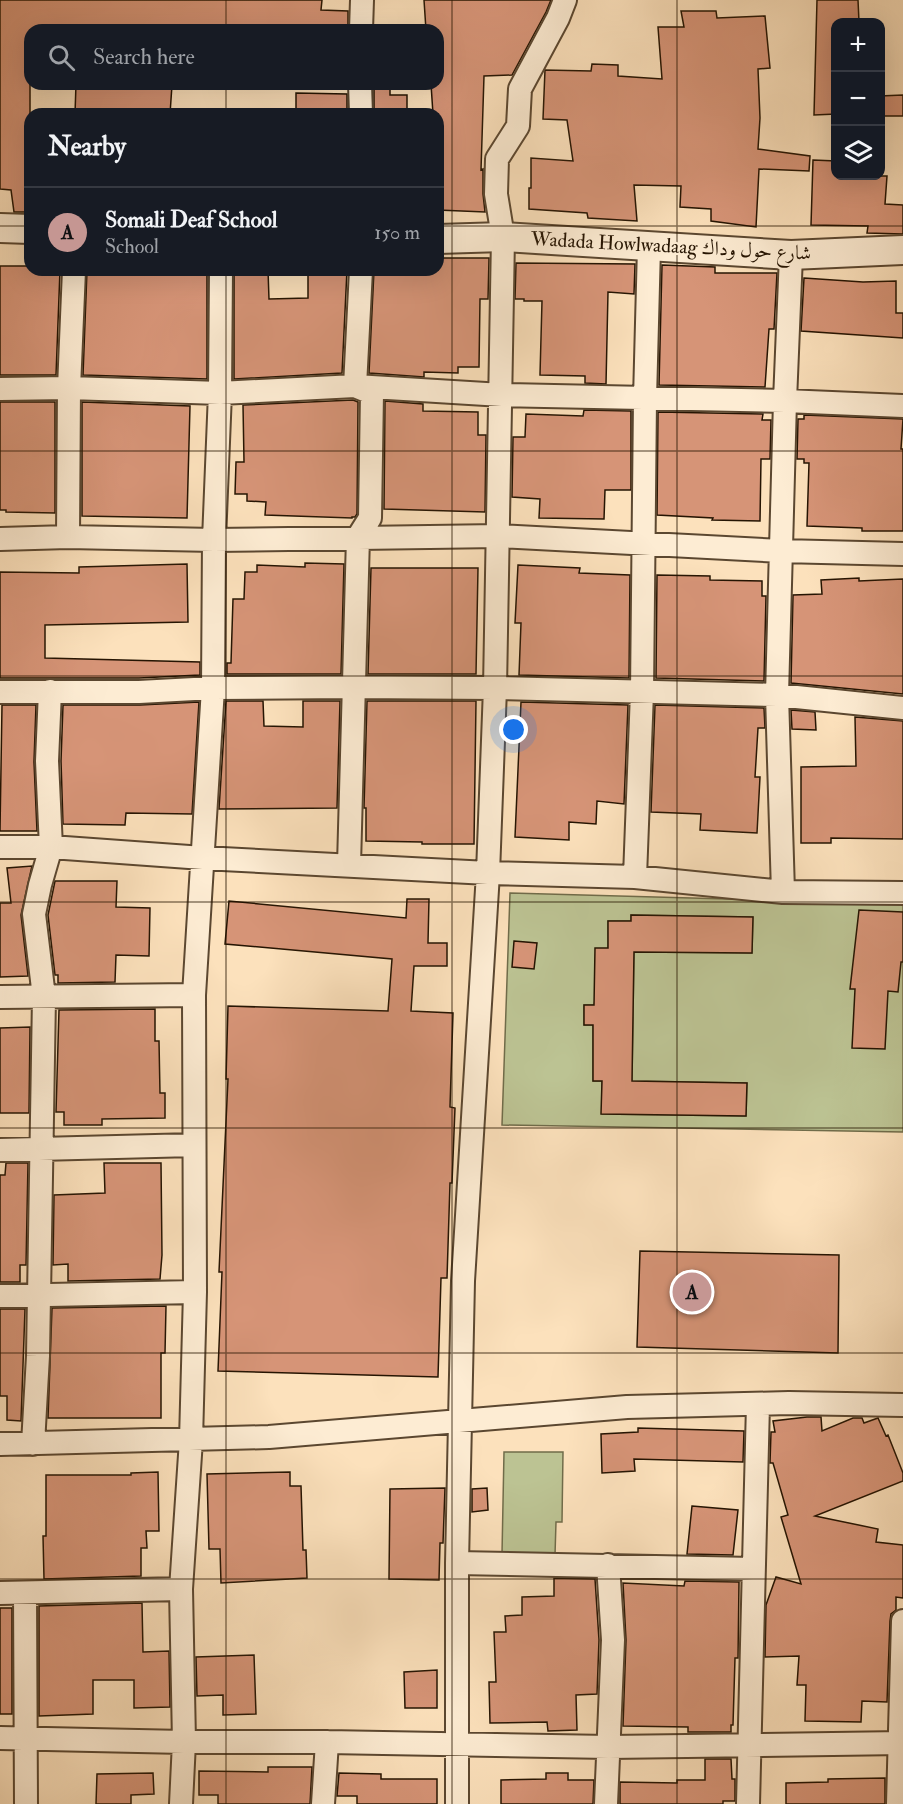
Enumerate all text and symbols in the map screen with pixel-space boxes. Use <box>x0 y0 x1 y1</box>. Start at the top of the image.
map controls <box>831 18 885 180</box>
button: + <box>831 18 885 72</box>
search box <box>24 24 444 90</box>
icon: search <box>45 41 78 74</box>
text: Search here <box>93 43 195 71</box>
button: − <box>831 72 885 126</box>
button: layers <box>831 126 885 180</box>
text: Nearby <box>48 131 126 163</box>
text: Somali Deaf School <box>105 206 277 234</box>
text: A <box>61 220 74 245</box>
text: 150 m <box>374 220 420 245</box>
street label: Wadada Howlwadaag شارع حول وداك <box>529 226 812 271</box>
text: School <box>105 234 159 259</box>
your location <box>499 715 528 744</box>
pin: A <box>672 1270 712 1314</box>

